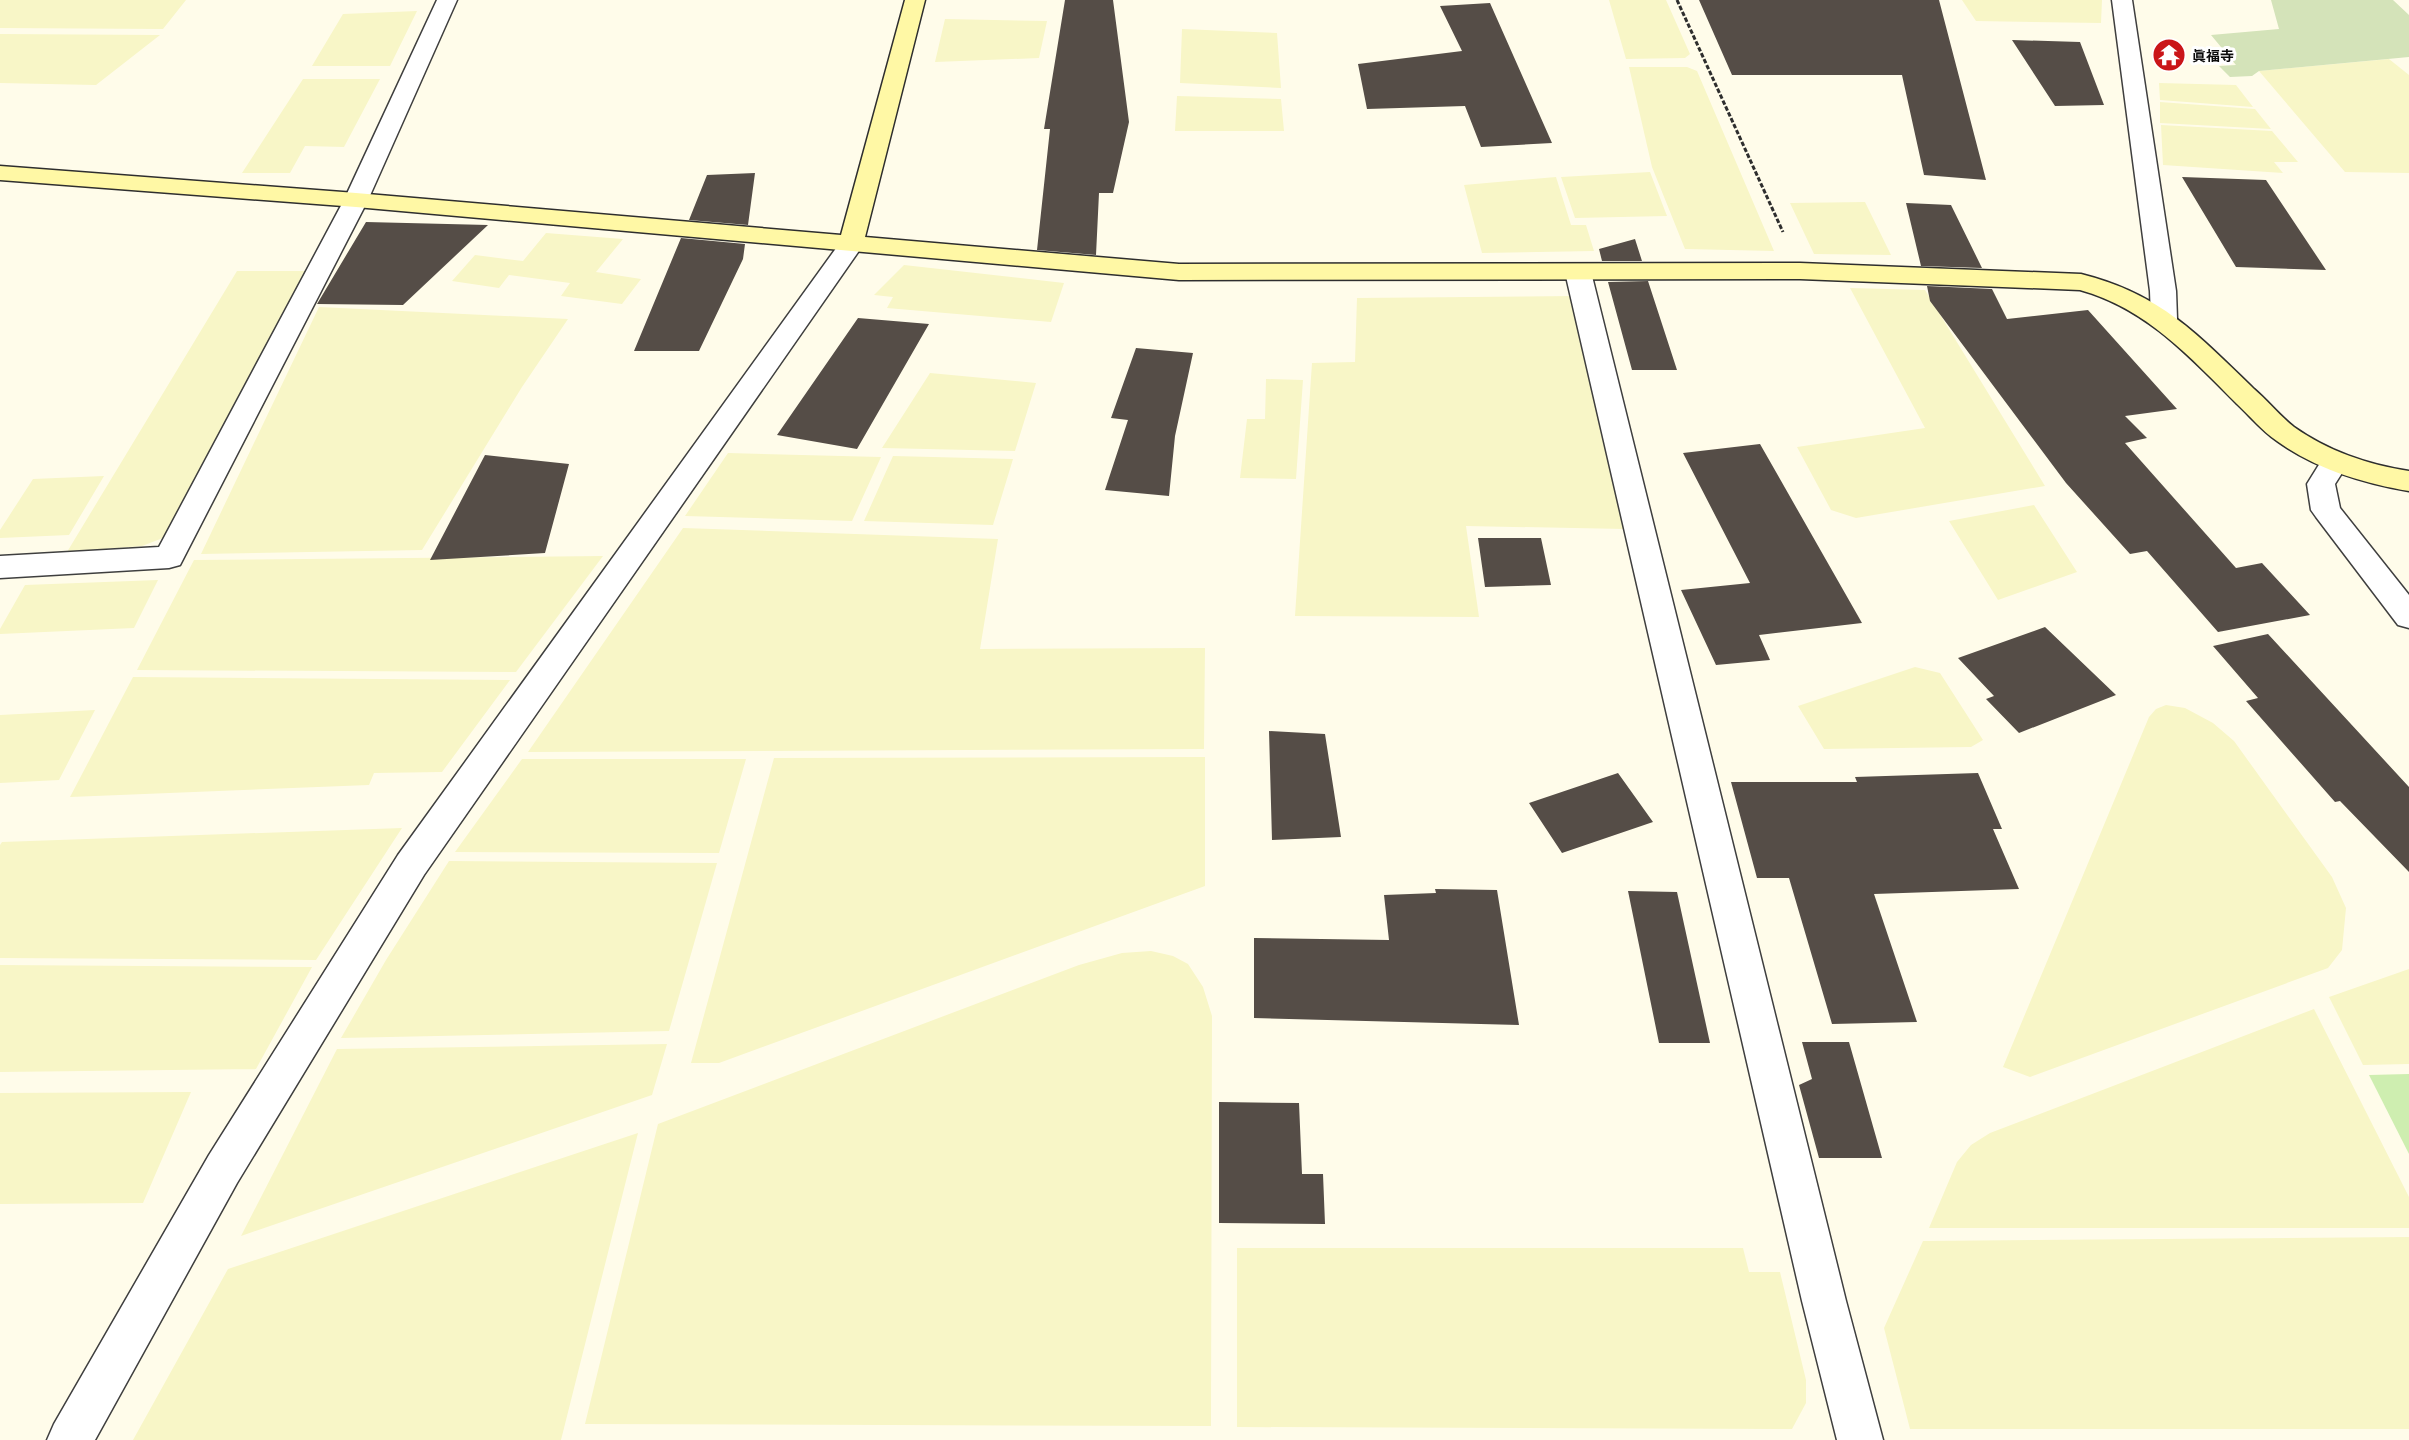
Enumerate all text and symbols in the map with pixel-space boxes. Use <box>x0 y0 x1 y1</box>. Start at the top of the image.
temple icon: 眞福寺 <box>2151 37 2187 73</box>
place label: 眞福寺 <box>2192 45 2234 65</box>

